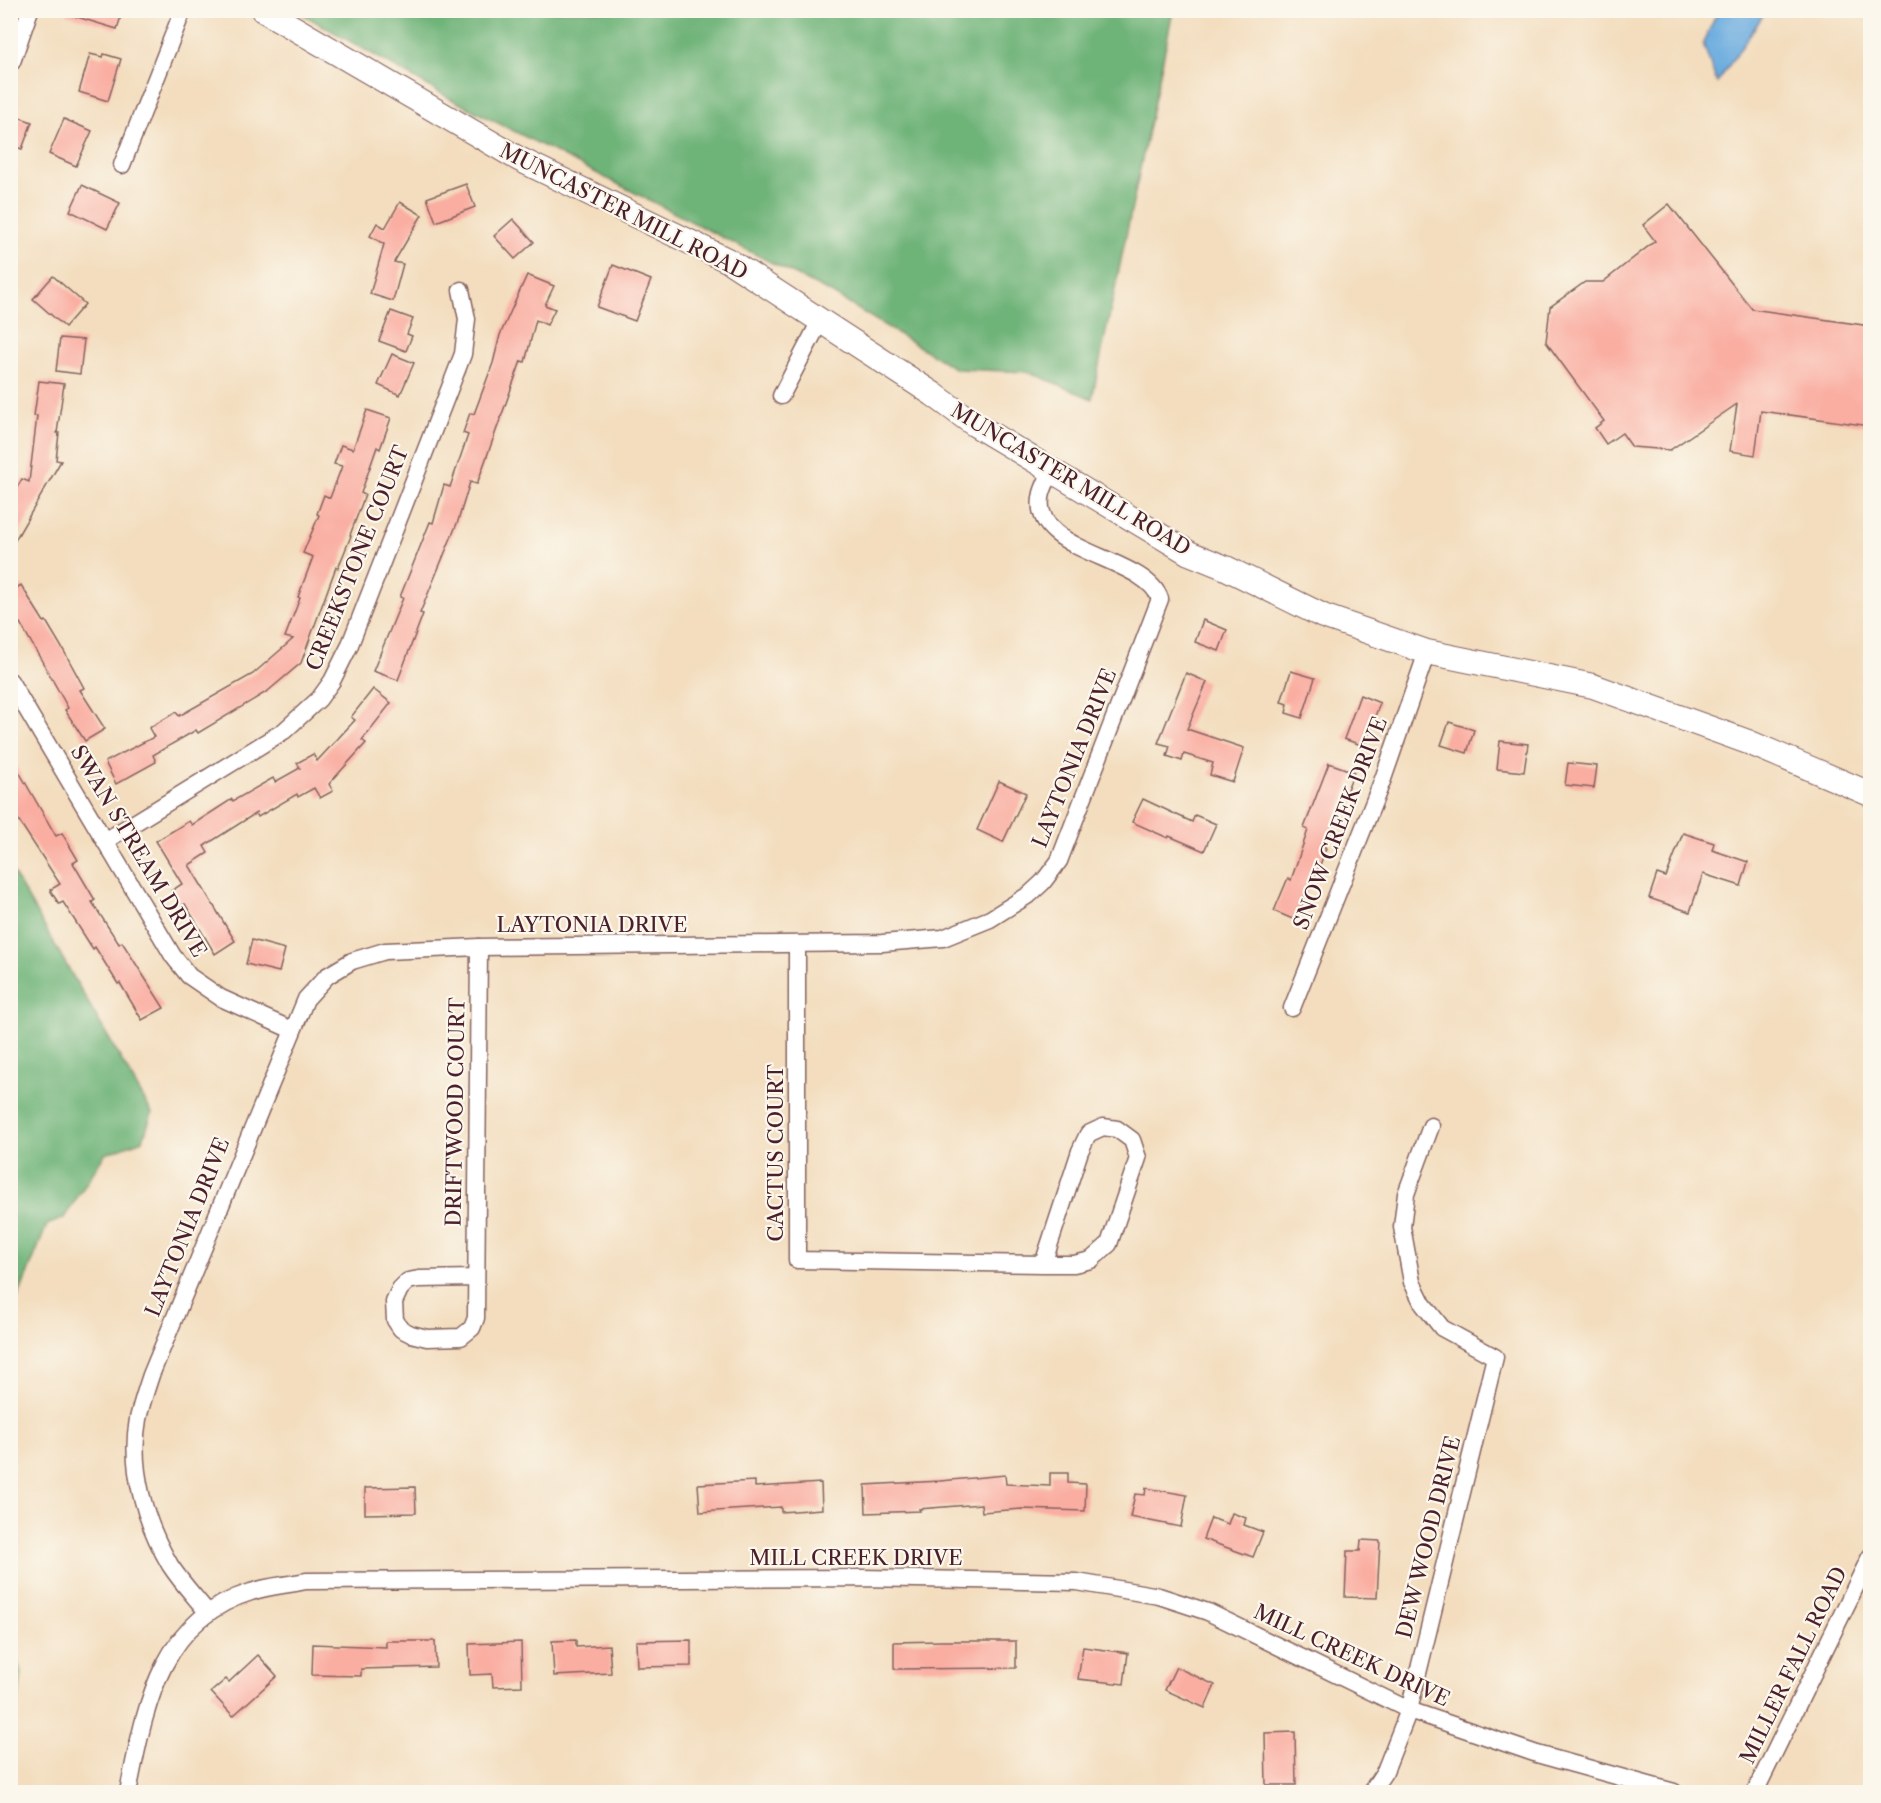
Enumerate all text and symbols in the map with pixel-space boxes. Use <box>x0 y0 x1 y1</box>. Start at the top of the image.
street label: MUNCASTER MILL ROAD <box>496 137 752 285</box>
street label: MUNCASTER MILL ROAD <box>947 397 1195 561</box>
street label: CREEKSTONE COURT <box>300 442 414 674</box>
street label: LAYTONIA DRIVE <box>1027 665 1121 851</box>
street label: SNOW CREEK DRIVE <box>1288 713 1392 933</box>
street label: SWAN STREAM DRIVE <box>66 741 212 961</box>
street label: LAYTONIA DRIVE <box>497 912 687 937</box>
street label: DRIFTWOOD COURT <box>441 997 470 1227</box>
street label: CACTUS COURT <box>763 1064 788 1242</box>
street label: LAYTONIA DRIVE <box>140 1134 234 1320</box>
street label: DEW WOOD DRIVE <box>1391 1433 1465 1641</box>
street label: MILL CREEK DRIVE <box>749 1545 963 1570</box>
street label: MILLER FALL ROAD <box>1734 1562 1852 1768</box>
street label: MILL CREEK DRIVE <box>1250 1599 1454 1711</box>

